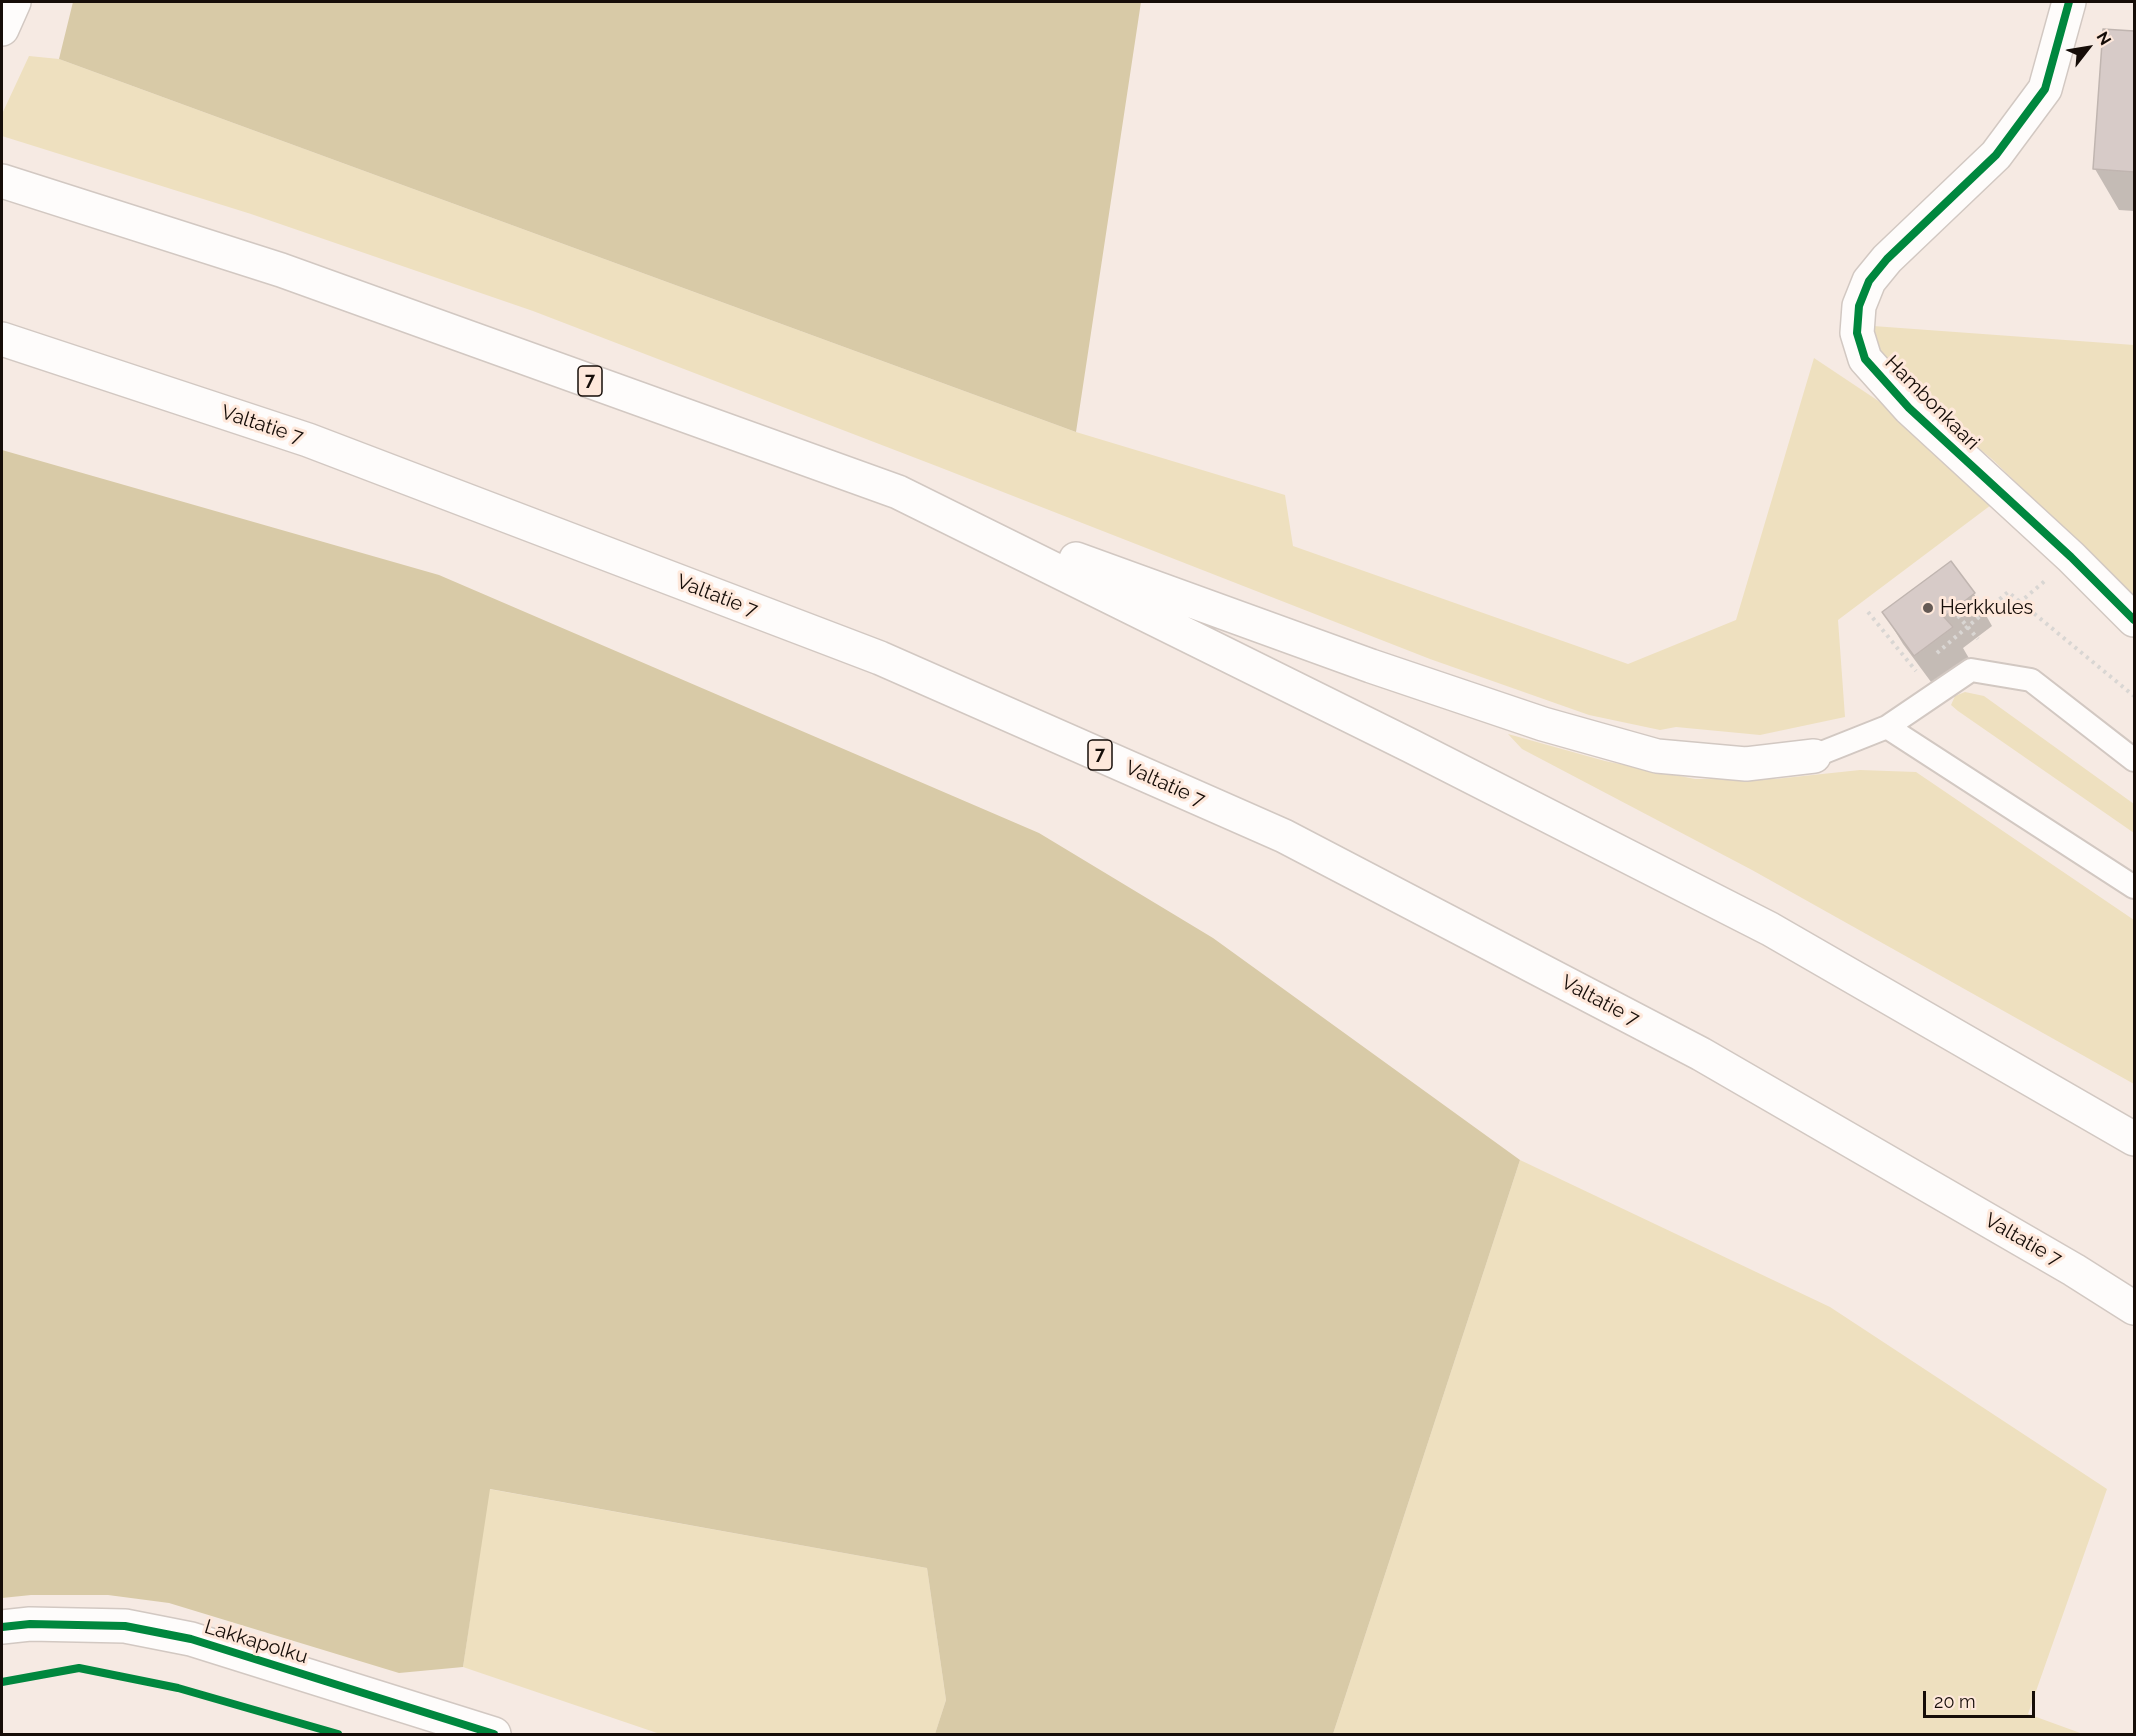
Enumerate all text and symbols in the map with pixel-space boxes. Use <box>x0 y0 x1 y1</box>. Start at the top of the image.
north arrow <box>2058 18 2118 78</box>
text: N <box>2093 28 2115 49</box>
street label: Hambonkaari <box>1880 351 1984 455</box>
road number: 7 <box>578 366 602 396</box>
street label: Valtatie 7 <box>218 400 306 450</box>
street label: Valtatie 7 <box>673 570 761 622</box>
place label: Herkkules <box>1940 596 2033 620</box>
marker: Herkkules <box>1921 601 1935 615</box>
road number: 7 <box>1088 740 1112 770</box>
street label: Valtatie 7 <box>1121 756 1209 812</box>
street label: Valtatie 7 <box>1557 970 1643 1032</box>
street label: Valtatie 7 <box>1980 1208 2066 1272</box>
street label: Lakkapolku <box>201 1615 311 1669</box>
scale bar <box>1926 1679 2038 1717</box>
text: 20 m <box>1934 1691 1976 1712</box>

